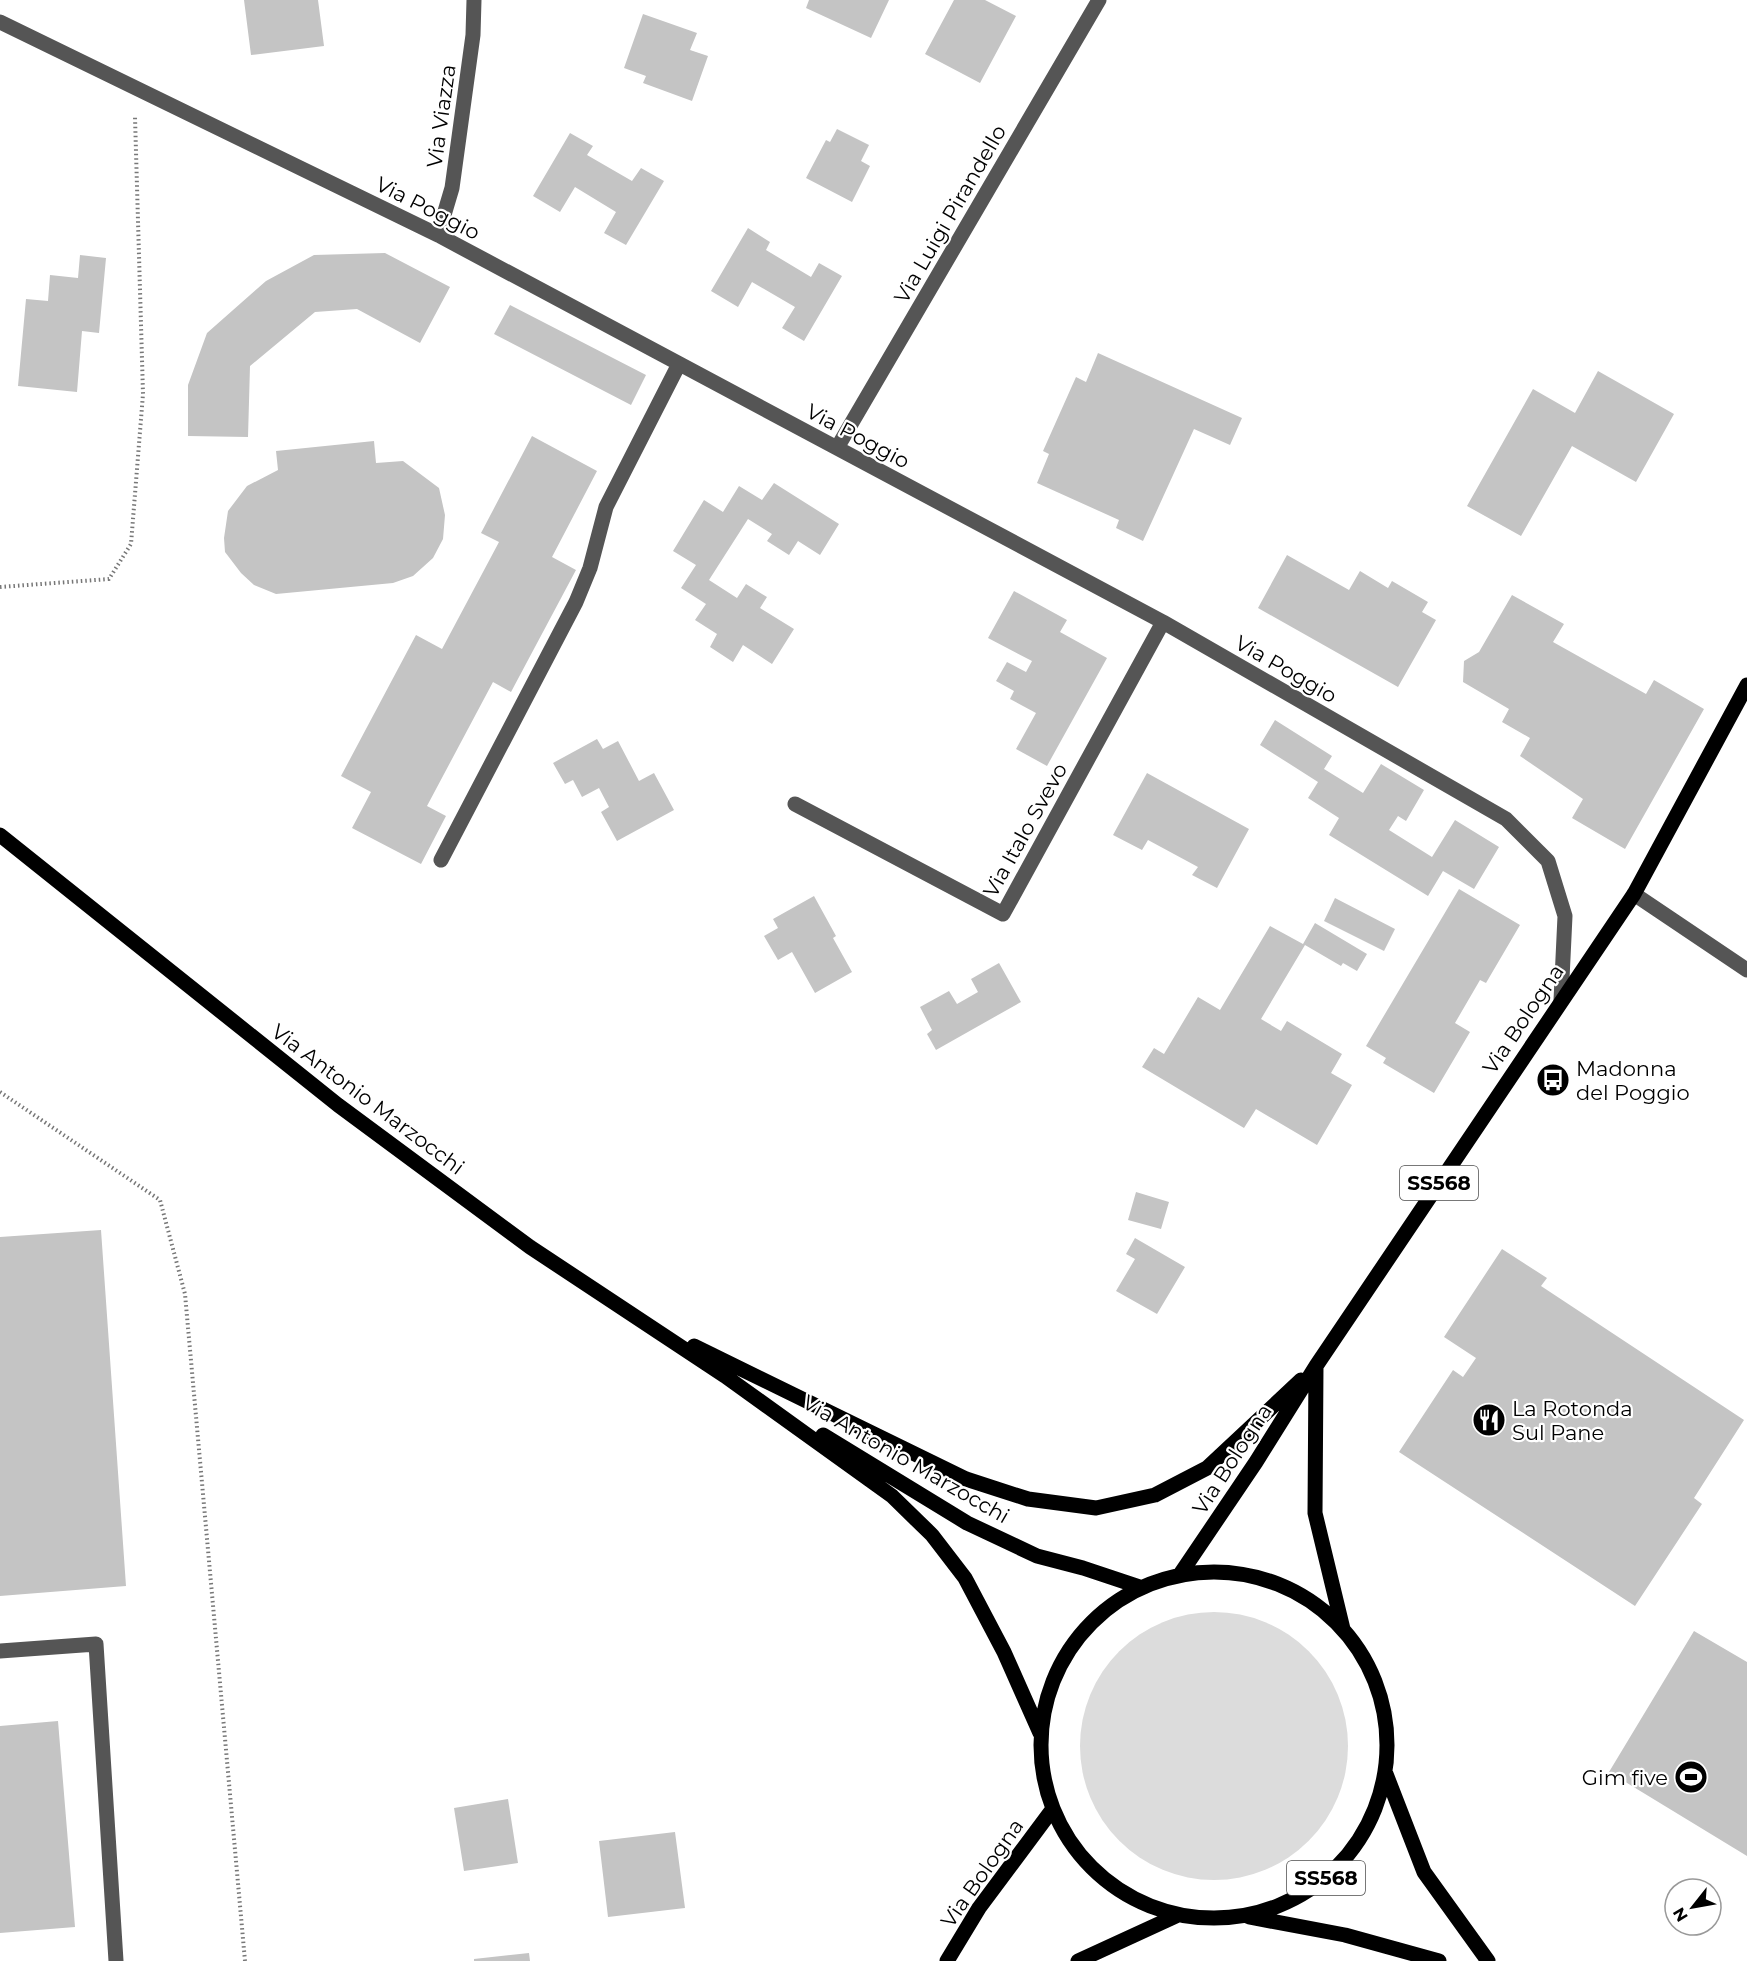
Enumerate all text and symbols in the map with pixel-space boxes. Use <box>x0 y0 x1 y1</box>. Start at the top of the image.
street label: Via Viazza <box>421 63 461 169</box>
street label: Via Luigi Pirandello <box>889 120 1011 308</box>
street label: Via Poggio <box>372 171 484 245</box>
street label: Via Poggio <box>802 398 914 474</box>
street label: Via Poggio <box>1231 630 1341 708</box>
street label: Via Italo Svevo <box>978 759 1072 901</box>
street label: Via Bologna <box>1477 960 1569 1078</box>
street label: Via Antonio Marzocchi <box>267 1018 469 1180</box>
place label: Madonna del Poggio <box>1576 1056 1690 1105</box>
bus stop icon: Madonna del Poggio <box>1535 1062 1571 1098</box>
road number: SS568 <box>1400 1166 1478 1200</box>
street label: Via Antonio Marzocchi <box>798 1390 1014 1528</box>
place label: La Rotonda Sul Pane <box>1512 1396 1633 1445</box>
street label: Via Bologna <box>1187 1399 1277 1519</box>
restaurant icon: La Rotonda Sul Pane <box>1471 1402 1507 1438</box>
sports icon: Gim five <box>1673 1759 1709 1795</box>
place label: Gim five <box>1582 1765 1668 1790</box>
street label: Via Bologna <box>935 1814 1029 1932</box>
road number: SS568 <box>1287 1861 1365 1895</box>
north arrow <box>1663 1877 1723 1937</box>
text: N <box>1669 1904 1692 1925</box>

